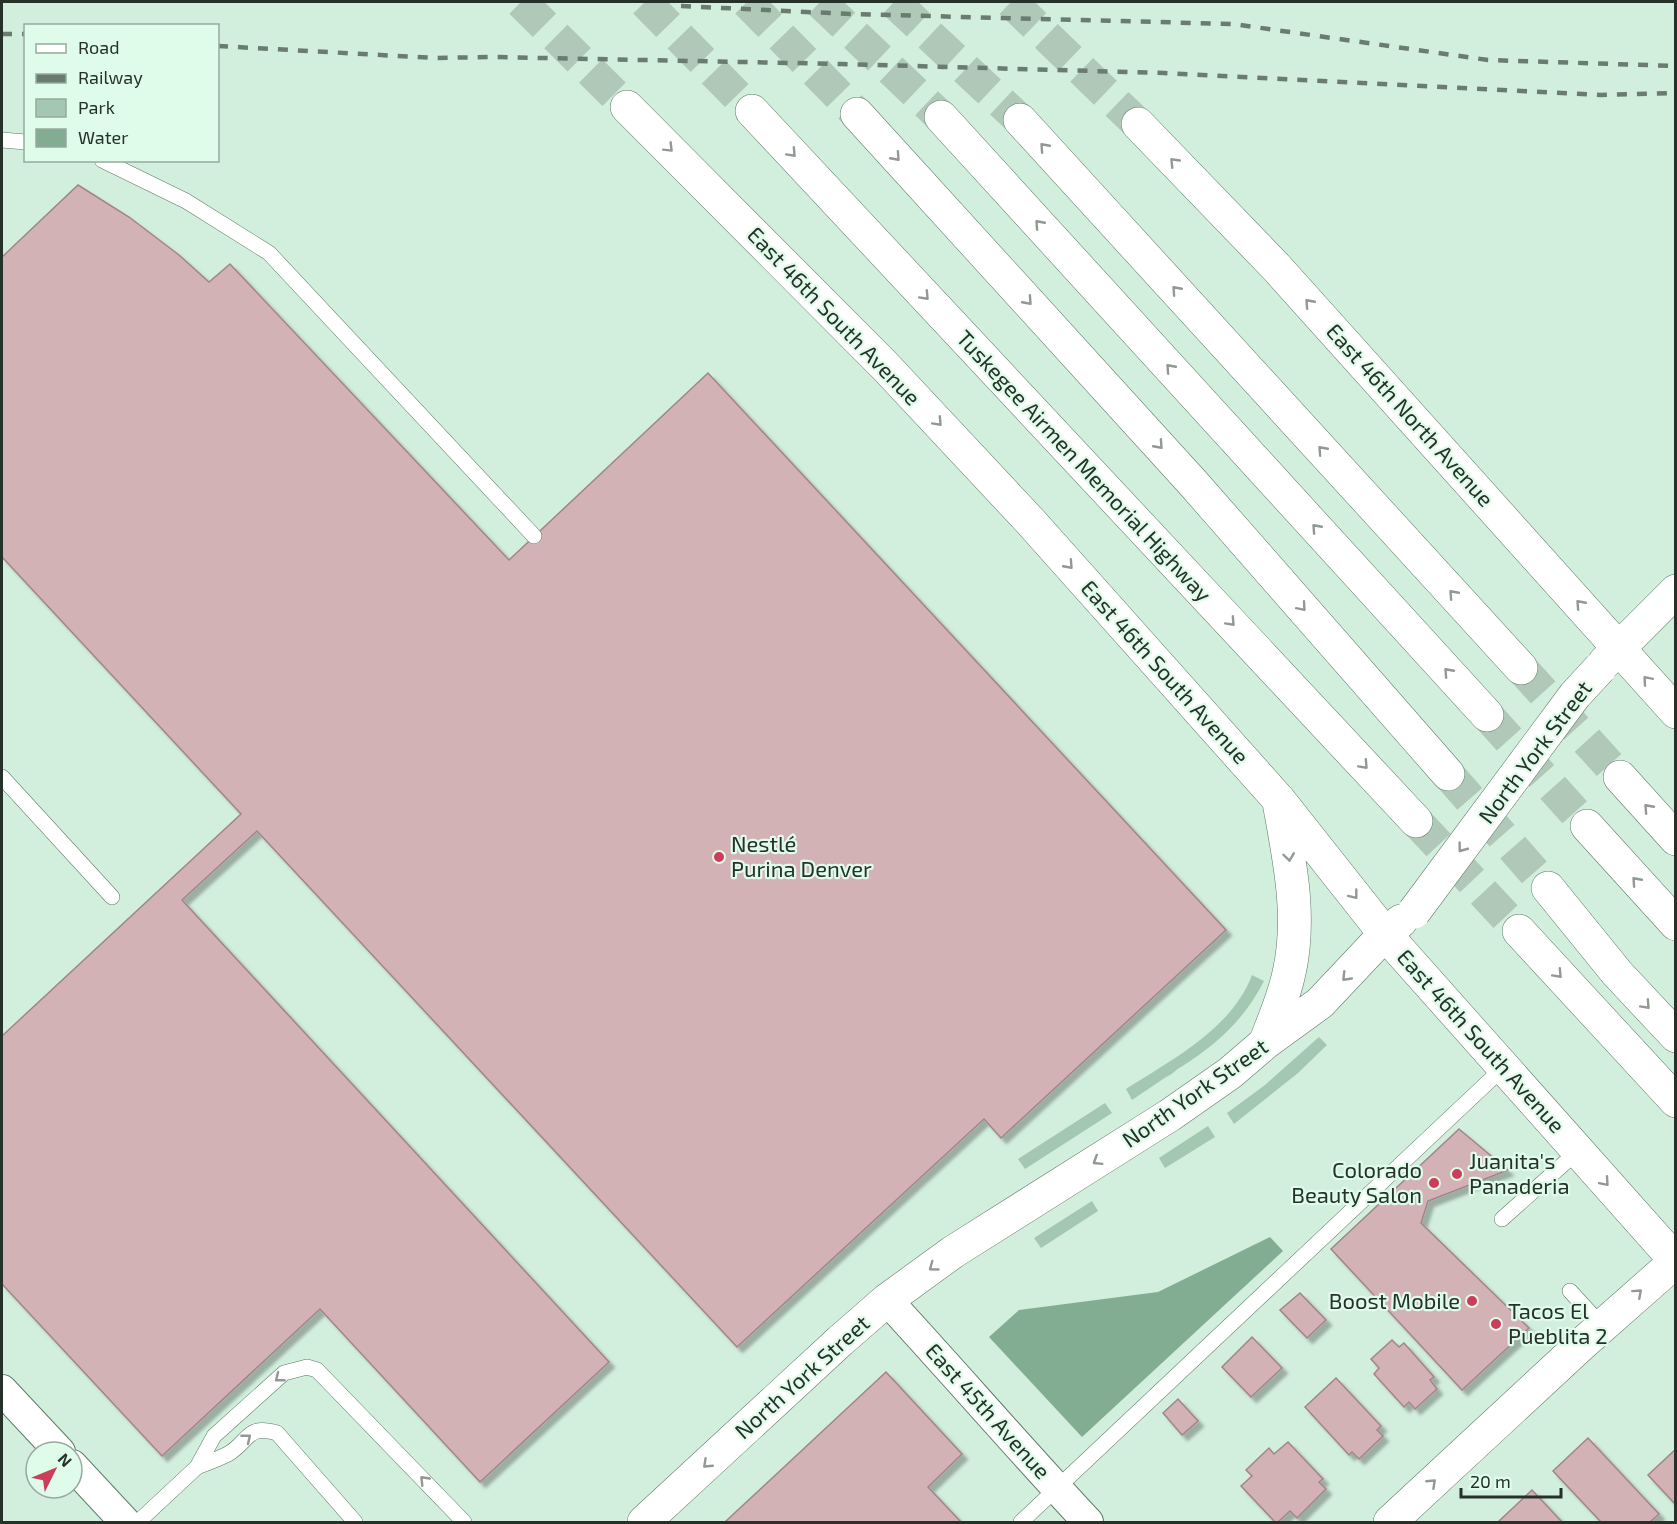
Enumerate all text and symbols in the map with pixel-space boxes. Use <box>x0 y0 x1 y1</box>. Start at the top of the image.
legend <box>24 24 219 162</box>
text: Road <box>78 36 119 58</box>
text: Railway <box>78 66 143 88</box>
text: Park <box>78 96 115 118</box>
text: Water <box>78 126 128 148</box>
one-way arrow <box>661 141 672 152</box>
one-way arrow <box>1040 143 1051 153</box>
one-way arrow <box>785 147 796 157</box>
one-way arrow <box>889 151 900 161</box>
one-way arrow <box>1171 158 1182 169</box>
street label: East 46th South Avenue <box>743 221 927 410</box>
one-way arrow <box>1035 221 1046 231</box>
one-way arrow <box>1172 287 1183 297</box>
one-way arrow <box>918 288 929 299</box>
one-way arrow <box>1021 295 1032 305</box>
one-way arrow <box>1305 299 1316 310</box>
street label: East 46th North Avenue <box>1322 318 1500 511</box>
street label: Tuskegee Airmen Memorial Highway <box>952 324 1218 607</box>
one-way arrow <box>1167 365 1178 376</box>
one-way arrow <box>930 415 941 426</box>
one-way arrow <box>1152 439 1163 449</box>
one-way arrow <box>1318 446 1329 457</box>
one-way arrow <box>1312 524 1323 534</box>
one-way arrow <box>1062 558 1073 569</box>
street label: East 46th South Avenue <box>1077 574 1255 768</box>
one-way arrow <box>1449 590 1460 600</box>
one-way arrow <box>1295 600 1306 611</box>
one-way arrow <box>1576 600 1587 611</box>
one-way arrow <box>1223 615 1234 626</box>
one-way arrow <box>1444 668 1455 678</box>
street label: North York Street <box>1472 675 1596 828</box>
one-way arrow <box>1643 676 1654 687</box>
one-way arrow <box>1357 758 1368 768</box>
one-way arrow <box>1644 804 1655 815</box>
place label: Nestlé Purina Denver <box>731 830 872 881</box>
one-way arrow <box>1458 841 1469 852</box>
marker: Nestlé Purina Denver <box>712 850 726 864</box>
one-way arrow <box>1282 853 1294 862</box>
one-way arrow <box>1632 877 1643 887</box>
one-way arrow <box>1347 888 1358 899</box>
street label: East 46th South Avenue <box>1393 943 1571 1137</box>
one-way arrow <box>1551 967 1562 978</box>
one-way arrow <box>1342 971 1353 981</box>
one-way arrow <box>1639 997 1650 1008</box>
street label: North York Street <box>1117 1032 1272 1152</box>
place label: Juanita's Panaderia <box>1469 1147 1570 1198</box>
one-way arrow <box>1093 1154 1104 1165</box>
place label: Colorado Beauty Salon <box>1291 1156 1422 1207</box>
marker: Juanita's Panaderia <box>1450 1167 1464 1181</box>
one-way arrow <box>1598 1175 1609 1185</box>
marker: Colorado Beauty Salon <box>1427 1176 1441 1190</box>
one-way arrow <box>928 1259 939 1270</box>
place label: Boost Mobile <box>1329 1287 1460 1313</box>
one-way arrow <box>1632 1289 1642 1300</box>
marker: Boost Mobile <box>1465 1294 1479 1308</box>
place label: Tacos El Pueblita 2 <box>1508 1297 1608 1348</box>
street label: North York Street <box>729 1309 874 1443</box>
marker: Tacos El Pueblita 2 <box>1489 1317 1503 1331</box>
street label: East 45th Avenue <box>921 1337 1056 1483</box>
one-way arrow <box>275 1371 286 1382</box>
one-way arrow <box>240 1434 251 1445</box>
north arrow <box>24 1440 84 1500</box>
text: N <box>54 1449 76 1470</box>
one-way arrow <box>704 1457 714 1468</box>
scale bar <box>1461 1461 1562 1499</box>
text: 20 m <box>1470 1470 1511 1492</box>
one-way arrow <box>420 1477 431 1487</box>
one-way arrow <box>1426 1479 1436 1490</box>

